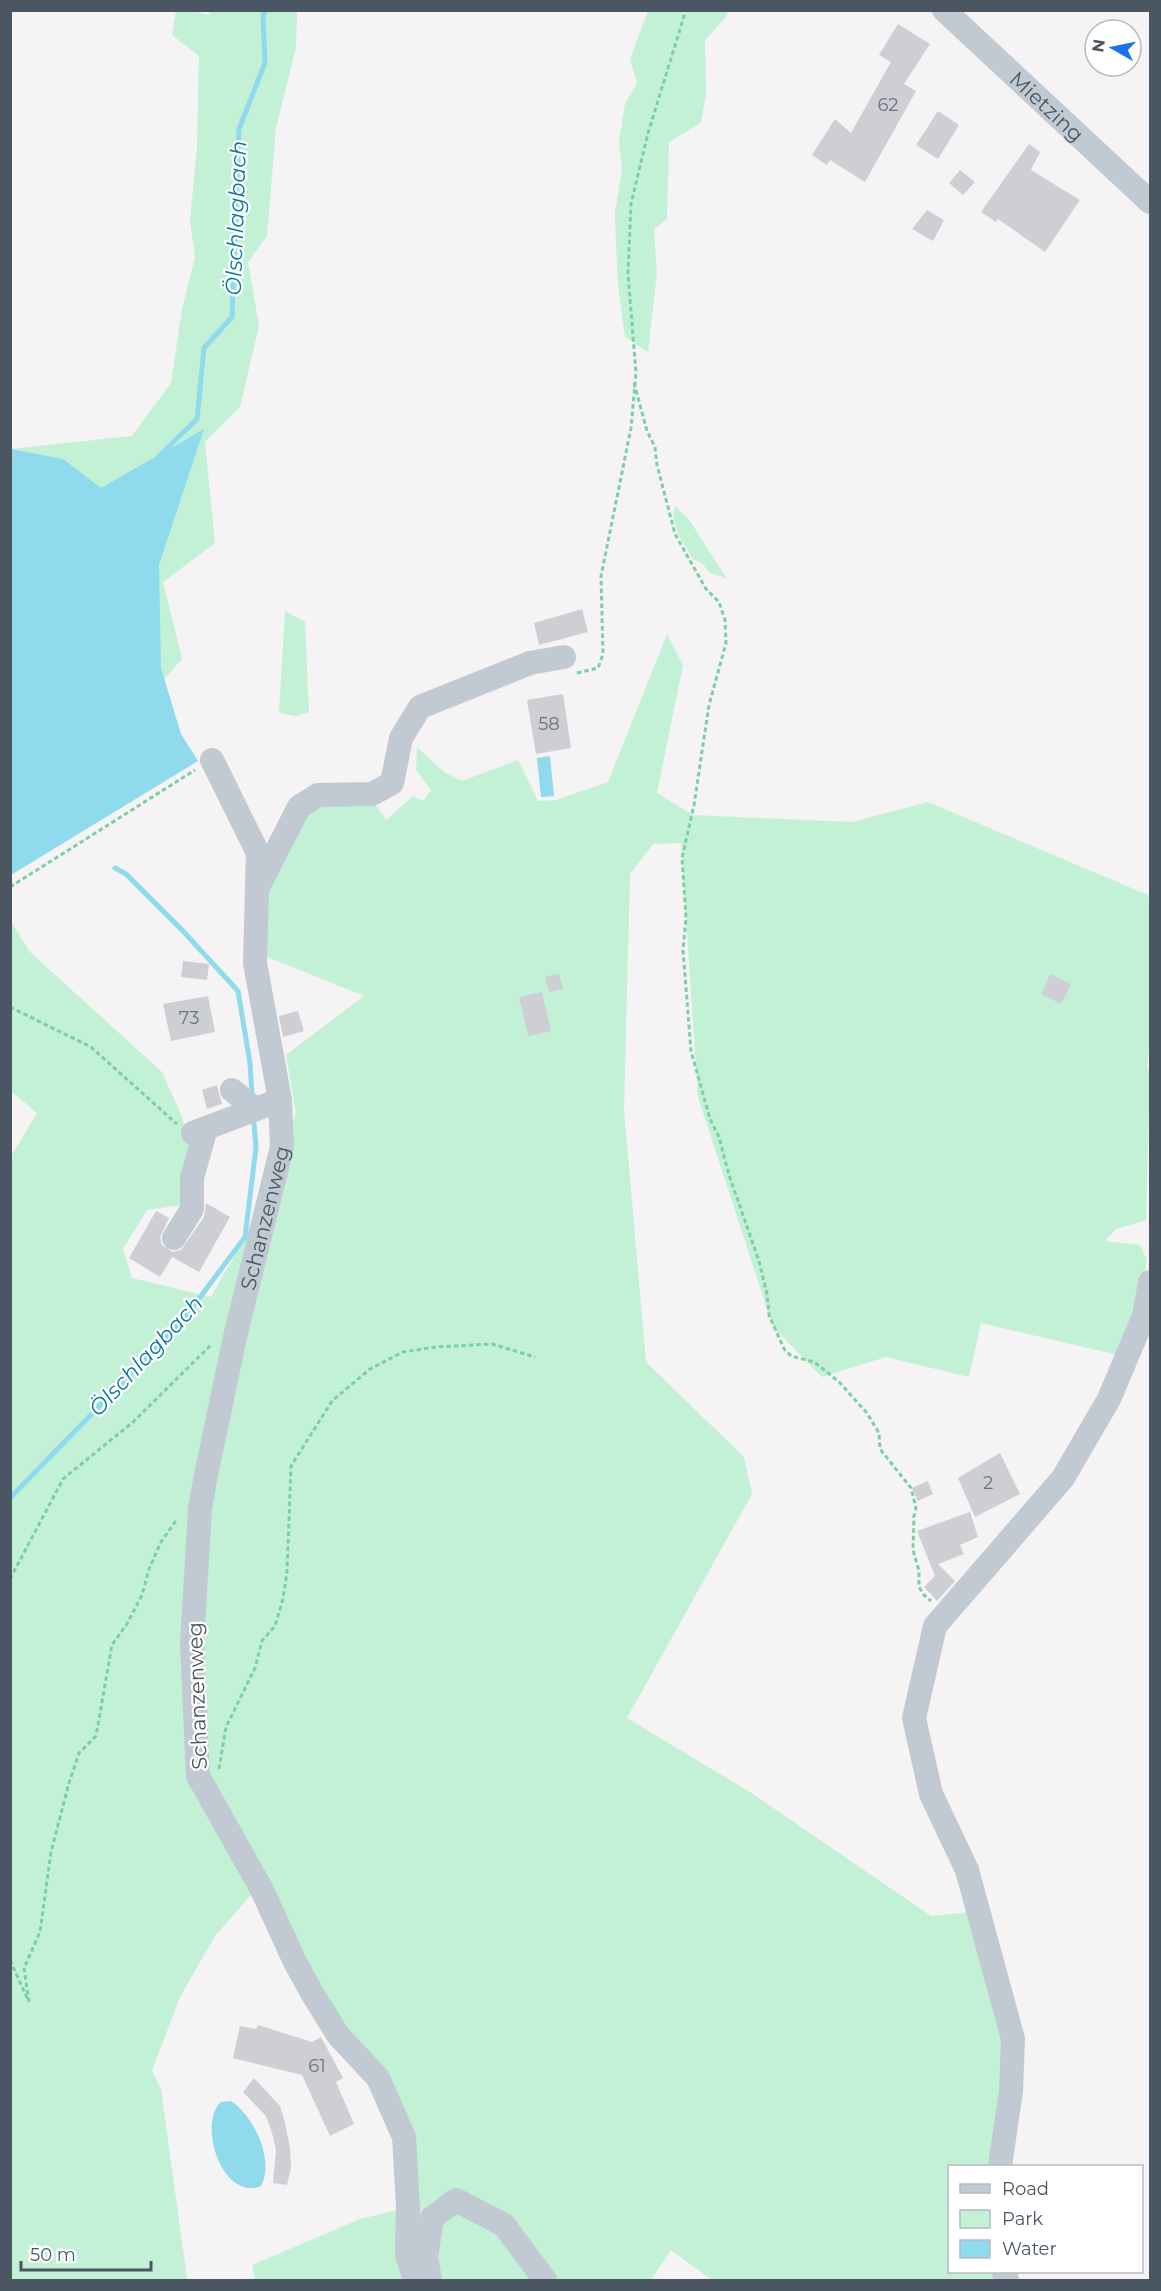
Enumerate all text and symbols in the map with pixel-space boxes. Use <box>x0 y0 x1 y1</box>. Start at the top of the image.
north arrow <box>1083 18 1143 78</box>
text: N <box>1088 38 1109 54</box>
street label: Mietzing <box>1005 66 1089 147</box>
house number: 62 <box>877 94 899 116</box>
water label: Ölschlagbach <box>220 140 252 296</box>
house number: 58 <box>538 713 560 735</box>
house number: 73 <box>179 1007 199 1029</box>
street label: Schanzenweg <box>235 1143 294 1293</box>
water label: Ölschlagbach <box>83 1290 209 1422</box>
house number: 2 <box>983 1472 993 1494</box>
street label: Schanzenweg <box>182 1622 212 1770</box>
house number: 61 <box>308 2055 326 2077</box>
legend <box>948 2165 1143 2273</box>
text: Road <box>1002 2178 1049 2200</box>
text: Park <box>1002 2208 1043 2230</box>
scale bar <box>21 2234 152 2272</box>
text: Water <box>1002 2238 1057 2260</box>
text: 50 m <box>30 2244 76 2266</box>

